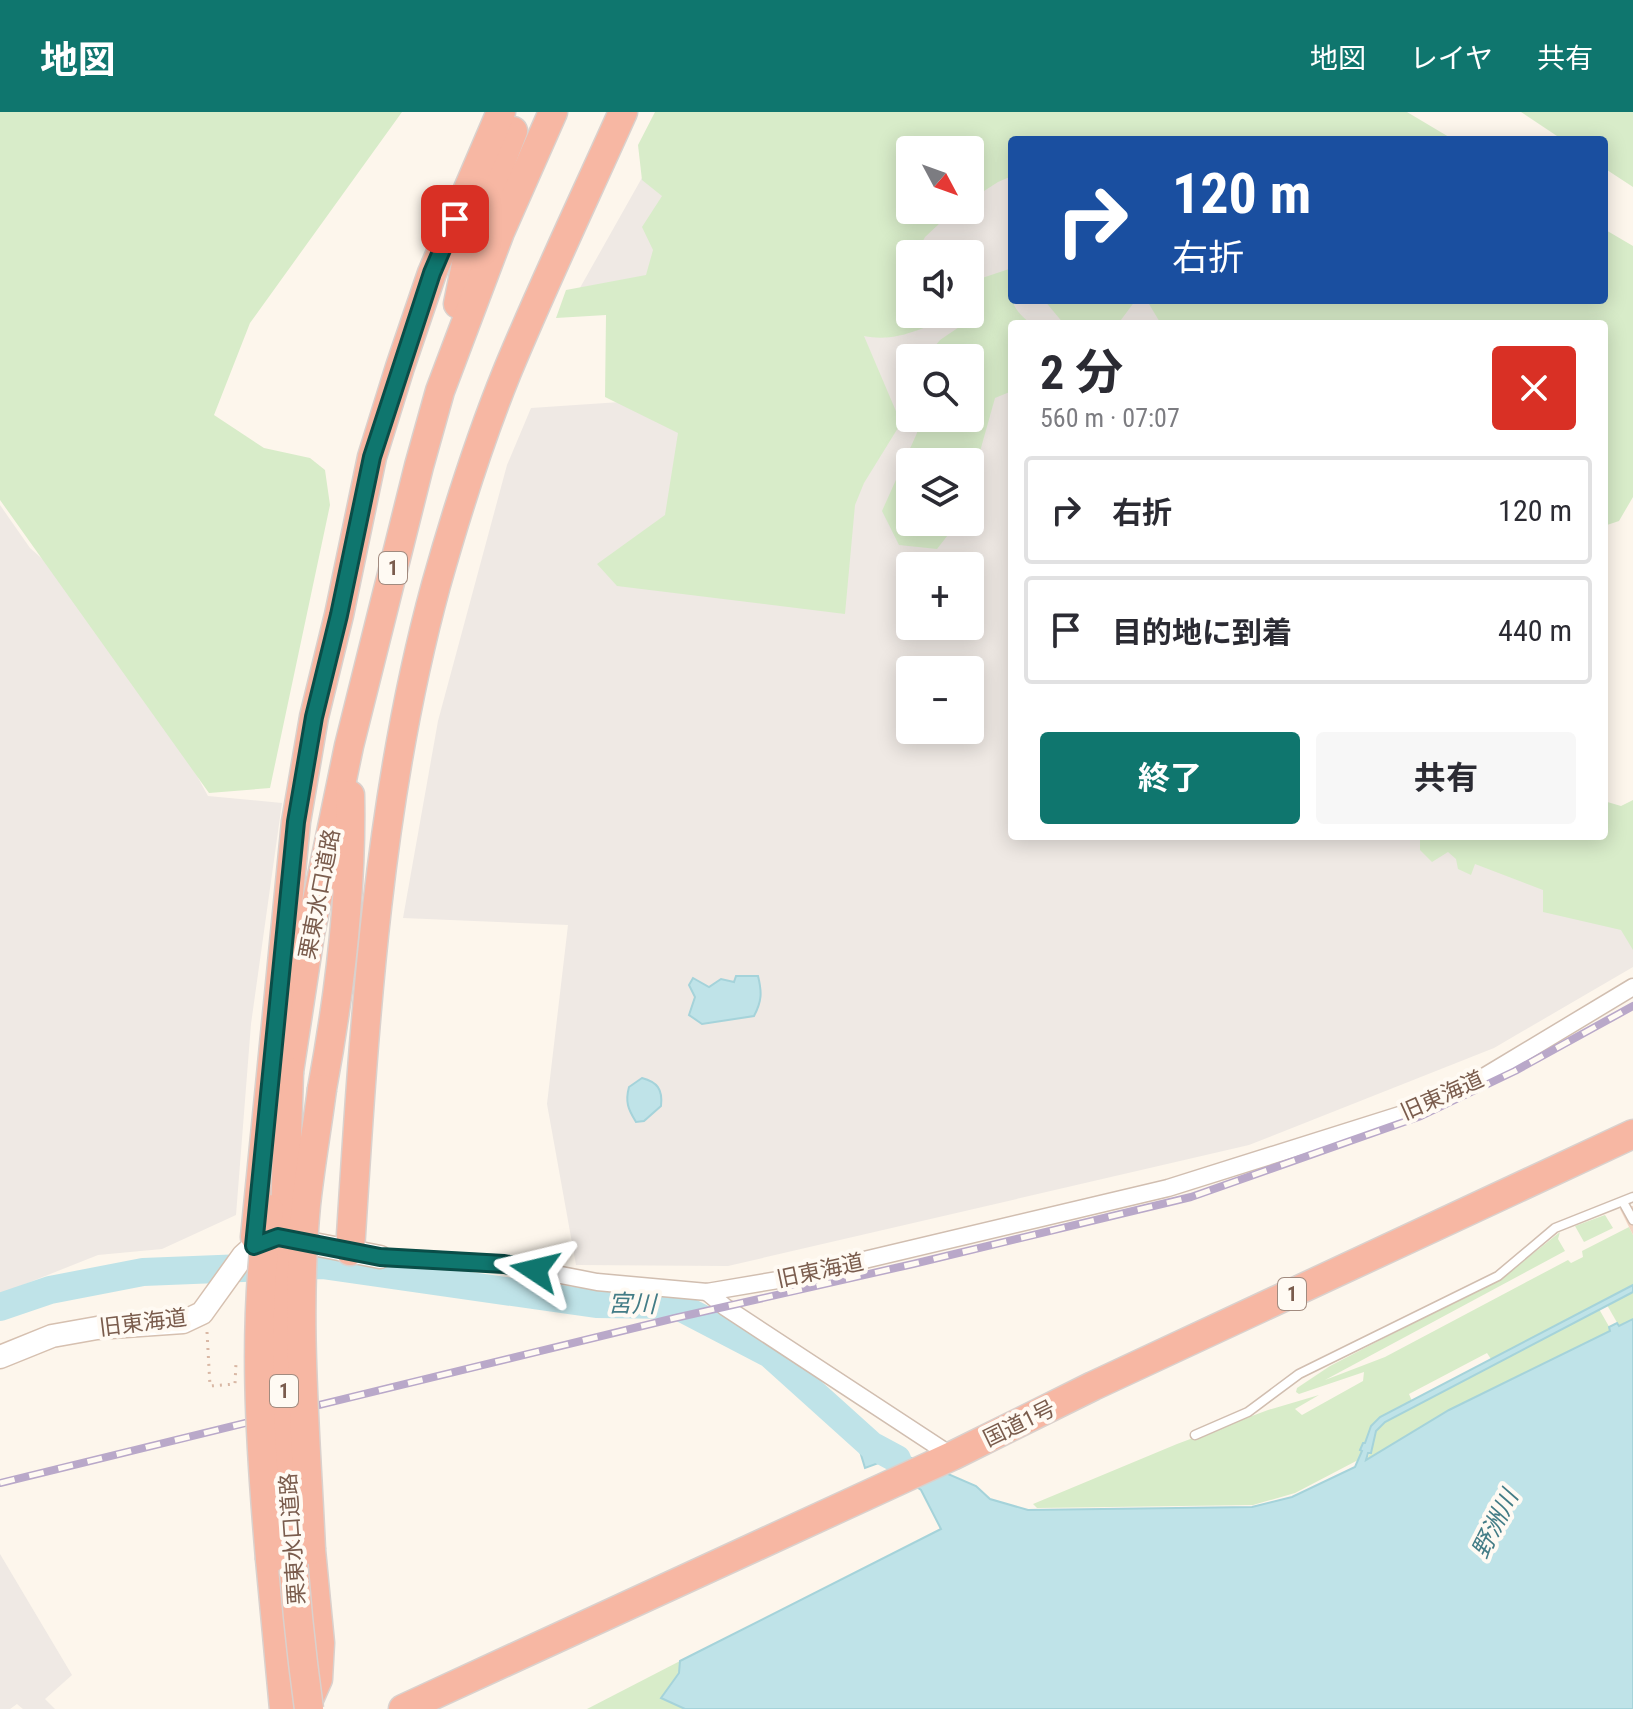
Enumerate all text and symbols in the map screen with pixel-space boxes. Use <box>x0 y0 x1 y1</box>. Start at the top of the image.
text: 地図 <box>40 38 116 82</box>
text: 地図 <box>1310 42 1366 75</box>
text: レイヤ <box>1410 42 1493 75</box>
text: 共有 <box>1537 42 1593 75</box>
north arrow <box>896 136 984 224</box>
map controls <box>896 136 984 744</box>
text: 120 m <box>1172 161 1311 227</box>
icon: right <box>1040 168 1144 272</box>
pin <box>421 185 489 253</box>
icon: arrive <box>433 197 477 241</box>
text: 右折 <box>1172 237 1244 279</box>
button: sound <box>896 240 984 328</box>
button: search <box>896 344 984 432</box>
text: 2 分 <box>1040 344 1123 401</box>
button: close <box>1492 346 1576 430</box>
text: 560 m · 07:07 <box>1040 403 1180 433</box>
button: layers <box>896 448 984 536</box>
icon: right <box>1044 488 1088 532</box>
text: 120 m <box>1498 493 1572 528</box>
text: 右折 <box>1112 495 1172 530</box>
road number: 1 <box>379 552 407 584</box>
button: + <box>896 552 984 640</box>
icon: arrive <box>1044 608 1088 652</box>
text: 440 m <box>1498 613 1572 648</box>
text: 目的地に到着 <box>1112 615 1292 650</box>
button: − <box>896 656 984 744</box>
button: 終了 <box>1040 732 1300 824</box>
button: 共有 <box>1316 732 1576 824</box>
street label: 栗東水口道路 <box>295 827 344 961</box>
street label: 旧東海道 <box>1397 1066 1487 1125</box>
position arrow <box>493 1228 577 1312</box>
street label: 旧東海道 <box>774 1249 866 1292</box>
road number: 1 <box>1278 1278 1306 1310</box>
water label: 宮川 <box>608 1290 659 1318</box>
street label: 旧東海道 <box>98 1305 188 1340</box>
road number: 1 <box>270 1375 298 1407</box>
street label: 国道1号 <box>979 1395 1059 1452</box>
street label: 栗東水口道路 <box>275 1472 310 1606</box>
water label: 野洲川 <box>1466 1483 1525 1562</box>

